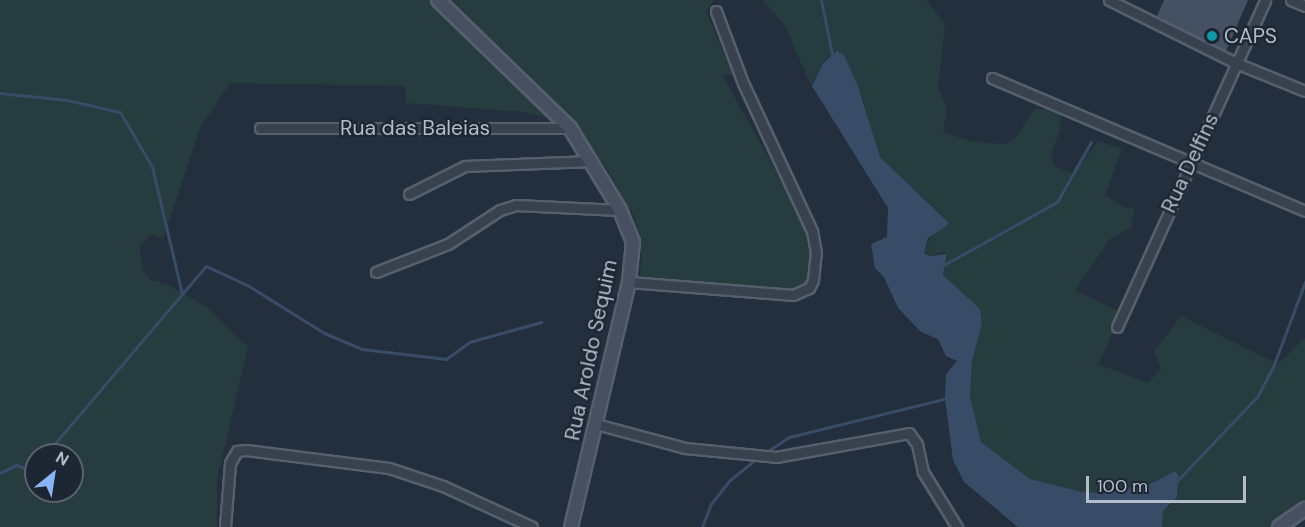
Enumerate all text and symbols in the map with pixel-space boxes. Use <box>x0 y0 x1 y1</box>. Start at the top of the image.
place label: CAPS <box>1224 23 1277 49</box>
marker: CAPS <box>1205 29 1219 43</box>
street label: Rua Delfins <box>1156 109 1224 217</box>
street label: Rua das Baleias <box>340 115 490 141</box>
street label: Rua Aroldo Sequim <box>560 257 622 443</box>
north arrow <box>24 443 84 503</box>
text: N <box>52 447 73 471</box>
scale bar <box>1089 464 1250 502</box>
text: 100 m <box>1097 474 1148 498</box>

